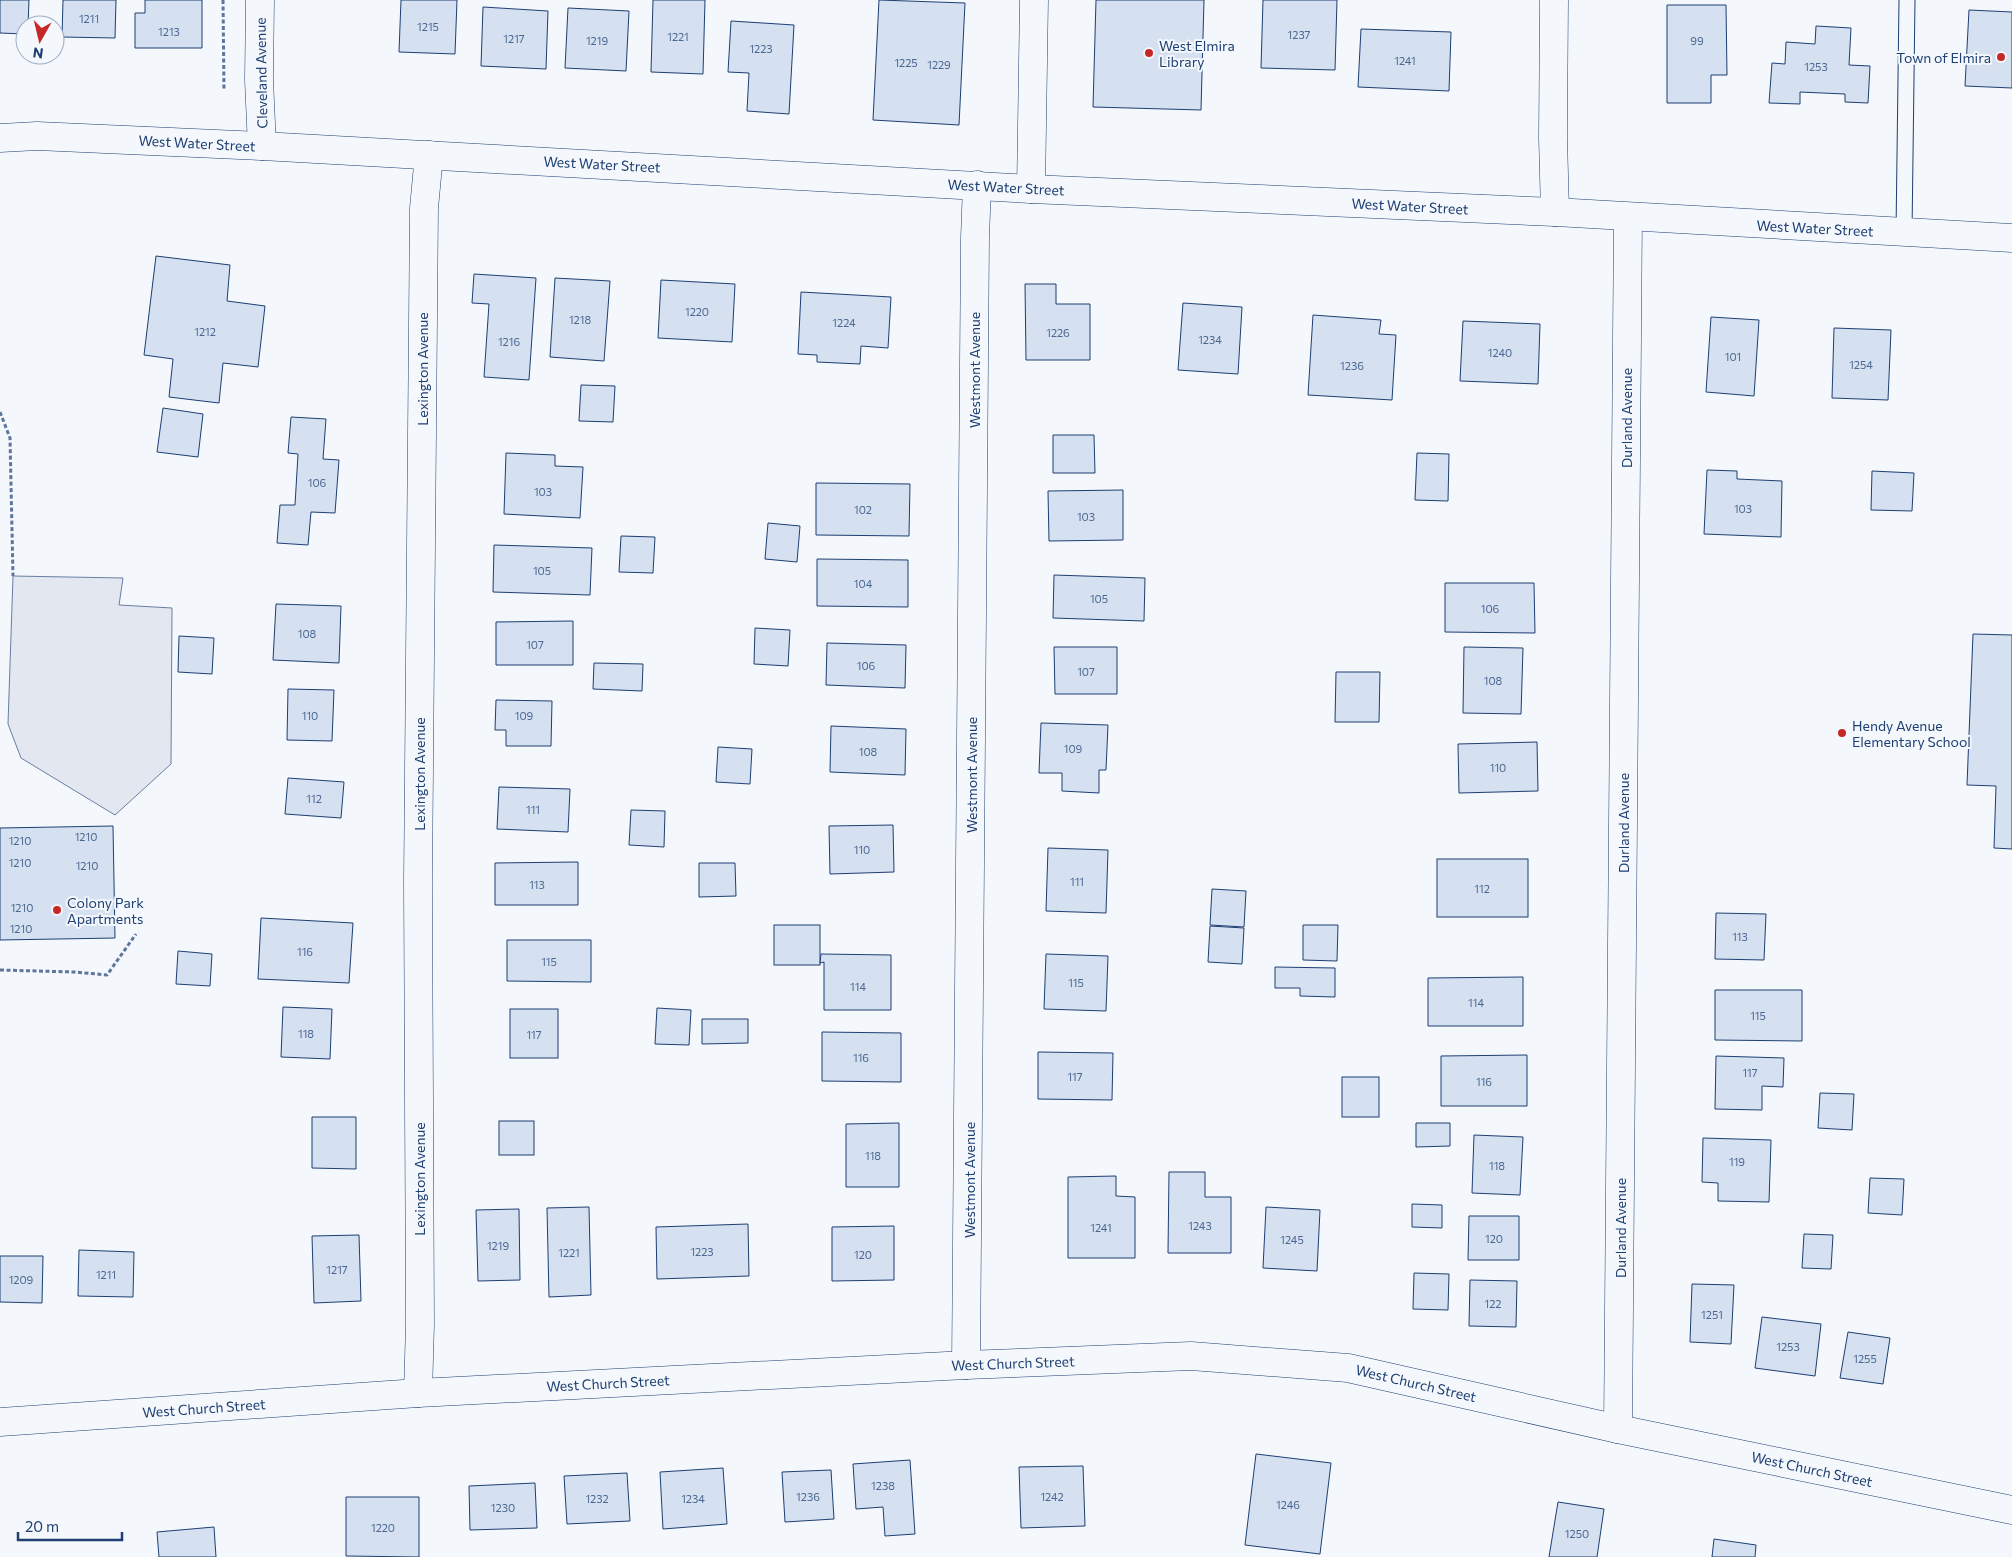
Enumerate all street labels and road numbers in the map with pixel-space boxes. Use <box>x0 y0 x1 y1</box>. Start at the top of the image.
street label: Cleveland Avenue <box>252 17 270 129</box>
street label: West Water Street <box>138 131 256 155</box>
street label: West Water Street <box>543 152 661 176</box>
street label: West Water Street <box>947 175 1065 199</box>
street label: West Water Street <box>1351 194 1469 218</box>
street label: West Water Street <box>1756 216 1874 240</box>
street label: Lexington Avenue <box>414 312 431 426</box>
street label: Westmont Avenue <box>966 312 983 428</box>
street label: Durland Avenue <box>1618 368 1635 468</box>
street label: Lexington Avenue <box>411 717 428 831</box>
street label: Westmont Avenue <box>963 717 980 833</box>
street label: Durland Avenue <box>1615 773 1632 873</box>
street label: Lexington Avenue <box>411 1122 428 1236</box>
street label: Westmont Avenue <box>961 1122 978 1238</box>
street label: Durland Avenue <box>1612 1178 1629 1278</box>
street label: West Church Street <box>951 1352 1075 1374</box>
street label: West Church Street <box>1354 1361 1478 1405</box>
street label: West Church Street <box>546 1371 670 1395</box>
street label: West Church Street <box>142 1395 266 1421</box>
street label: West Church Street <box>1750 1448 1874 1490</box>

